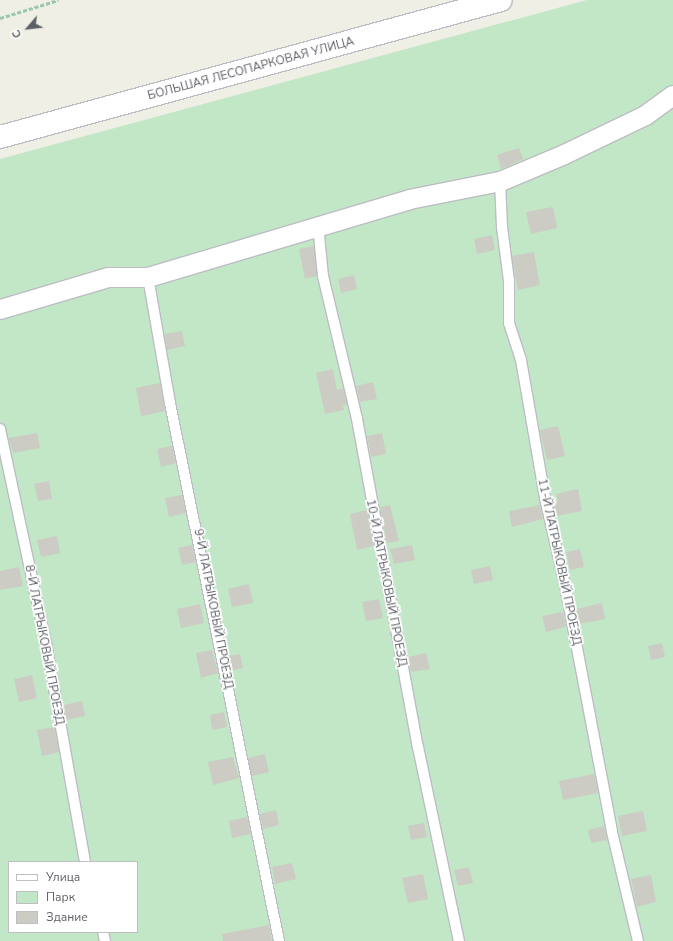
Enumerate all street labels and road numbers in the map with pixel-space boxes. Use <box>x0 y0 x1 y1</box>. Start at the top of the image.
street label: БОЛЬШАЯ ЛЕСОПАРКОВАЯ УЛИЦА <box>146 34 356 104</box>
street label: 11-Й ЛАТРЫКОВЫЙ ПРОЕЗД <box>534 477 584 647</box>
street label: 10-Й ЛАТРЫКОВЫЙ ПРОЕЗД <box>363 498 409 668</box>
street label: 9-Й ЛАТРЫКОВЫЙ ПРОЕЗД <box>190 528 236 690</box>
street label: 8-Й ЛАТРЫКОВЫЙ ПРОЕЗД <box>21 564 67 726</box>

